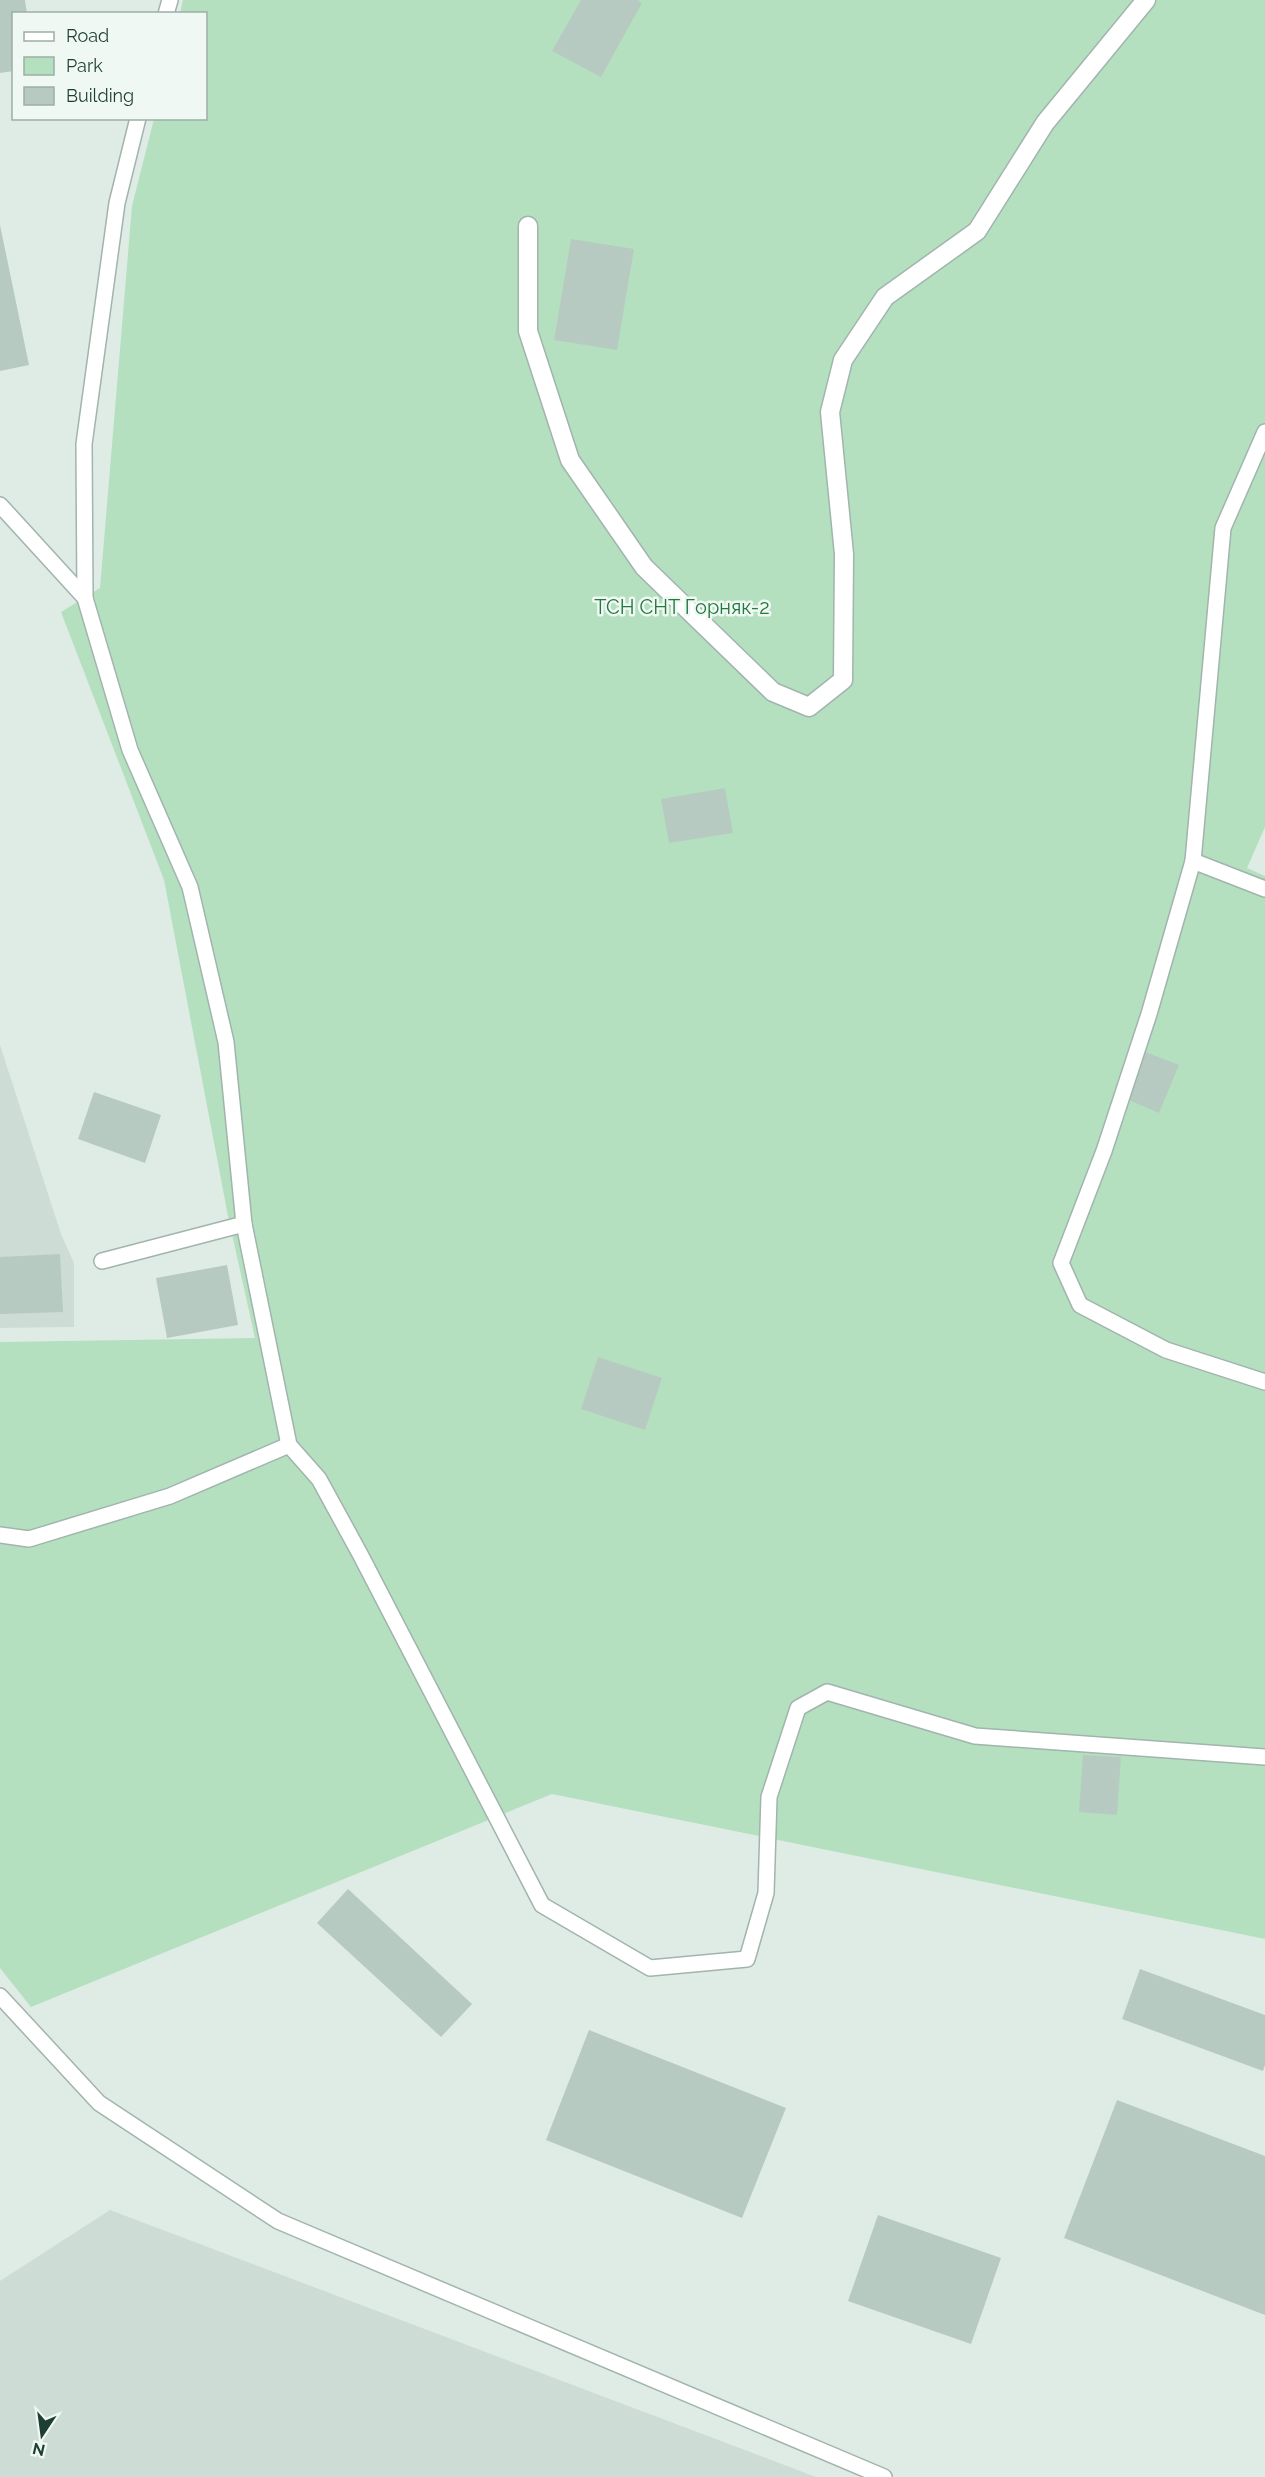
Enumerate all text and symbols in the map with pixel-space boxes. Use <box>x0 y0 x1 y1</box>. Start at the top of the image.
legend <box>12 12 207 120</box>
text: Road <box>66 25 109 46</box>
text: Park <box>66 55 103 76</box>
text: Building <box>66 85 134 106</box>
park label: ТСН СНТ Горняк-2 <box>594 595 770 619</box>
north arrow <box>12 2405 72 2465</box>
text: N <box>31 2438 47 2460</box>

